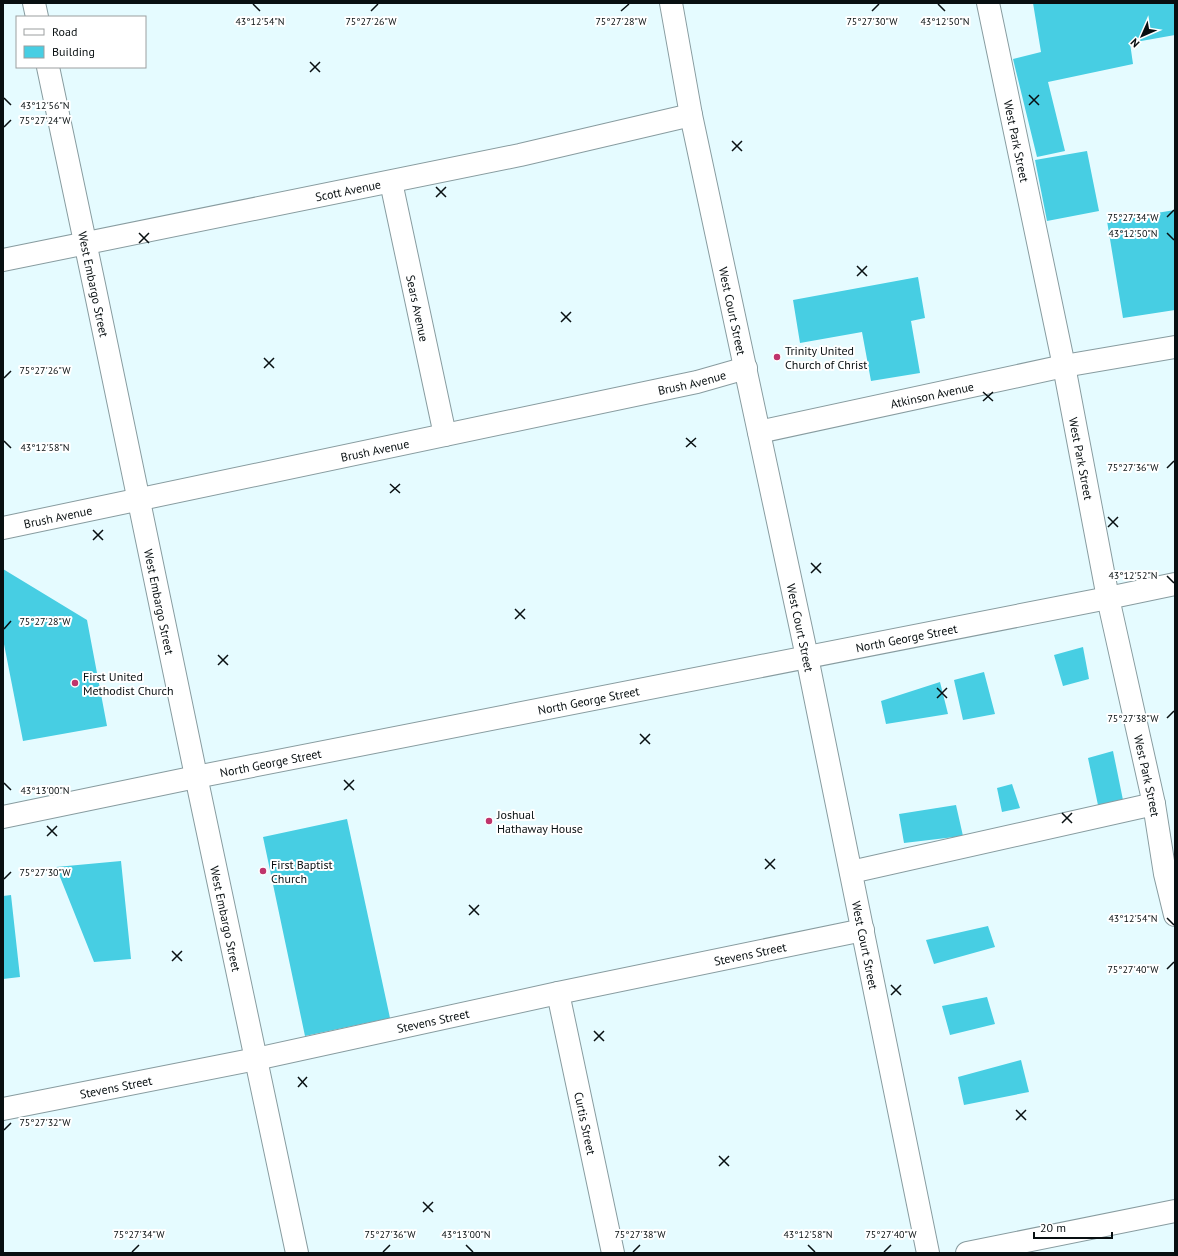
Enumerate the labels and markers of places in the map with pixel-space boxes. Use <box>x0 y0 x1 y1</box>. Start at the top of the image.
place label: Trinity United Church of Christ <box>785 343 867 372</box>
marker: Trinity United Church of Christ <box>772 352 782 362</box>
place label: First United Methodist Church <box>83 669 174 698</box>
marker: First United Methodist Church <box>70 678 80 688</box>
place label: Joshual Hathaway House <box>496 807 583 836</box>
marker: Joshual Hathaway House <box>484 816 494 826</box>
place label: First Baptist Church <box>271 857 333 886</box>
marker: First Baptist Church <box>258 866 268 876</box>

